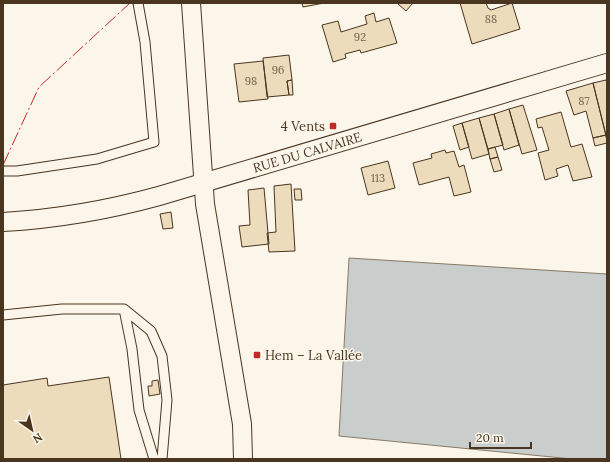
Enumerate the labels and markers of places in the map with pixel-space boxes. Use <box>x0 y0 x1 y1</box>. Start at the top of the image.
place label: 4 Vents <box>281 118 325 135</box>
marker: 4 Vents <box>328 121 338 131</box>
place label: Hem – La Vallée <box>265 347 362 364</box>
marker: Hem – La Vallée <box>252 350 262 360</box>

